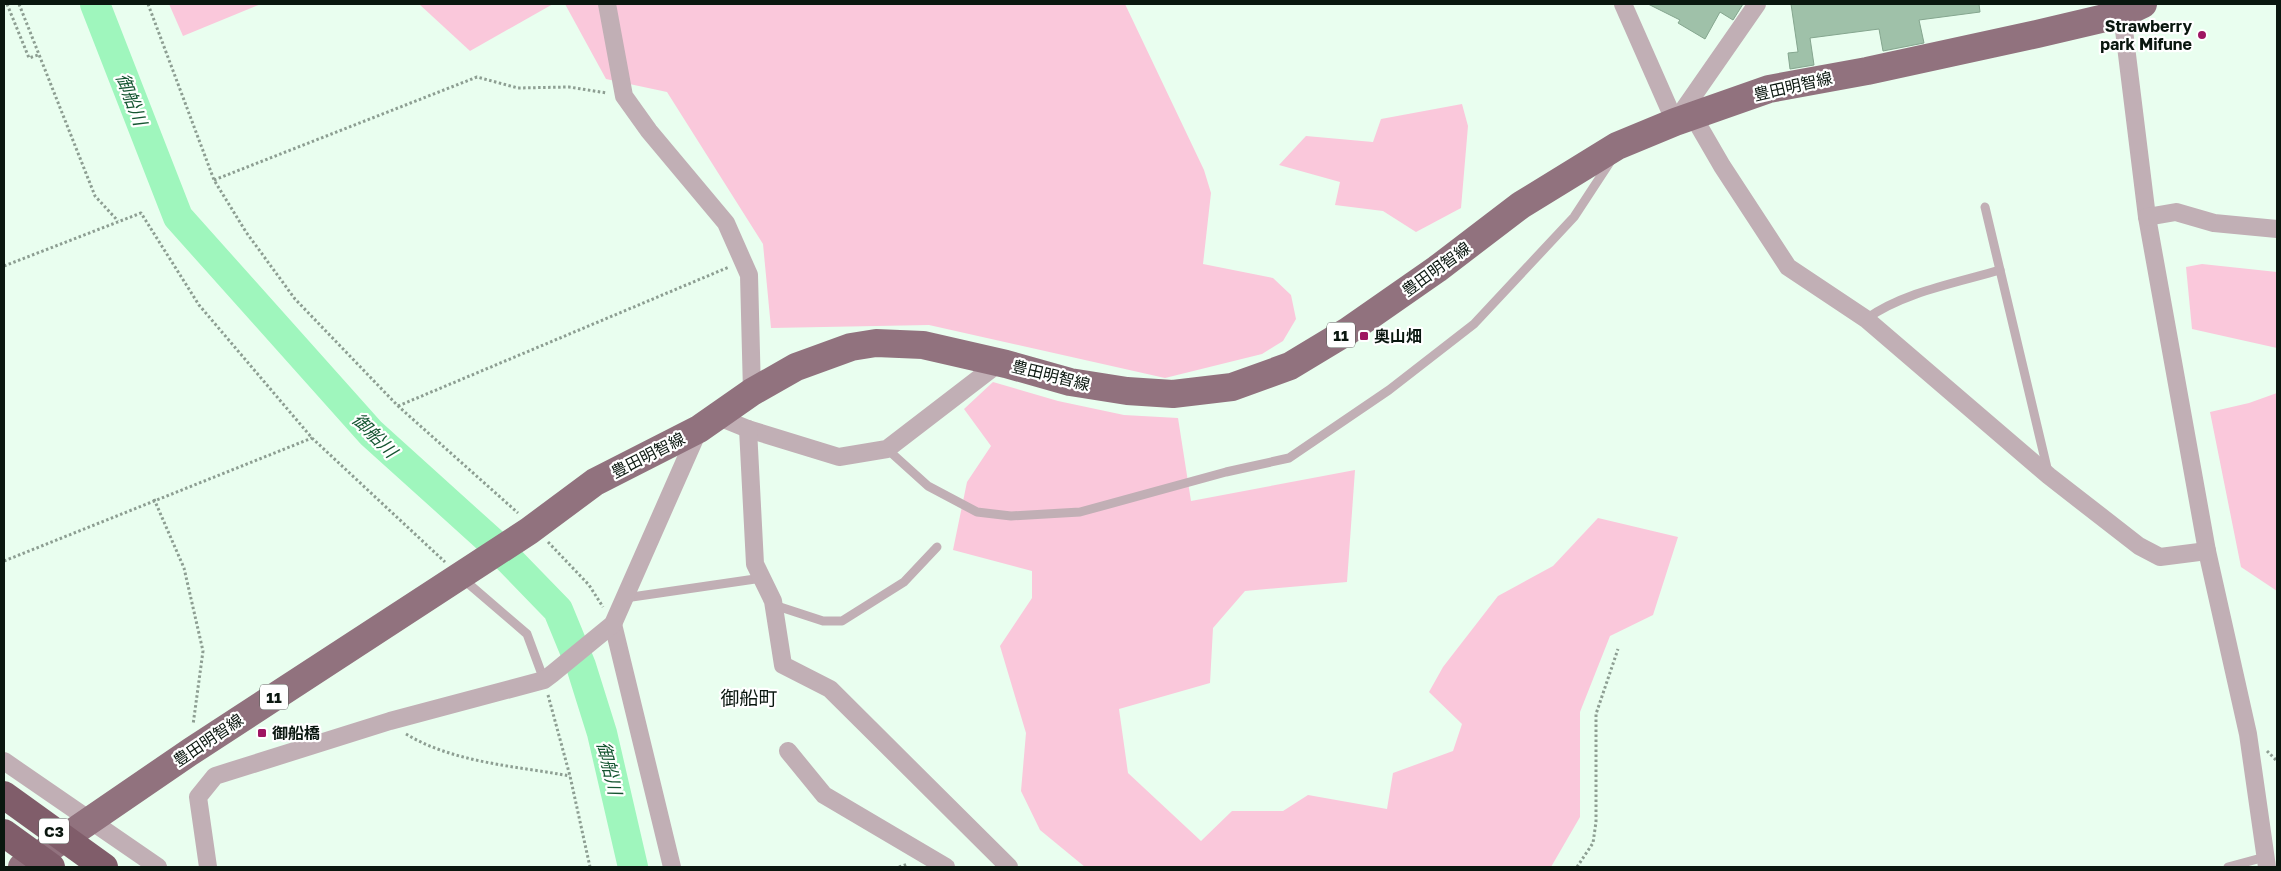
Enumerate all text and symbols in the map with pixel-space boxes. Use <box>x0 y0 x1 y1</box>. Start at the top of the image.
place label: Strawberry park Mifune <box>2100 16 2192 54</box>
marker: Strawberry park Mifune <box>2196 29 2208 41</box>
street label: 豊田明智線 <box>1752 67 1834 105</box>
water label: 御船川 <box>112 70 153 130</box>
street label: 豊田明智線 <box>1398 237 1474 301</box>
road number: 11 <box>1327 322 1355 348</box>
place label: 奥山畑 <box>1374 326 1422 346</box>
marker: 奥山畑 <box>1358 330 1370 342</box>
street label: 豊田明智線 <box>1010 356 1092 394</box>
water label: 御船川 <box>348 408 403 463</box>
street label: 豊田明智線 <box>608 428 688 482</box>
road number: 11 <box>260 684 288 710</box>
district label: 御船町 <box>720 686 778 709</box>
street label: 豊田明智線 <box>169 709 247 771</box>
place label: 御船橋 <box>272 723 320 743</box>
marker: 御船橋 <box>256 727 268 739</box>
water label: 御船川 <box>593 739 627 799</box>
road number: C3 <box>39 818 69 844</box>

